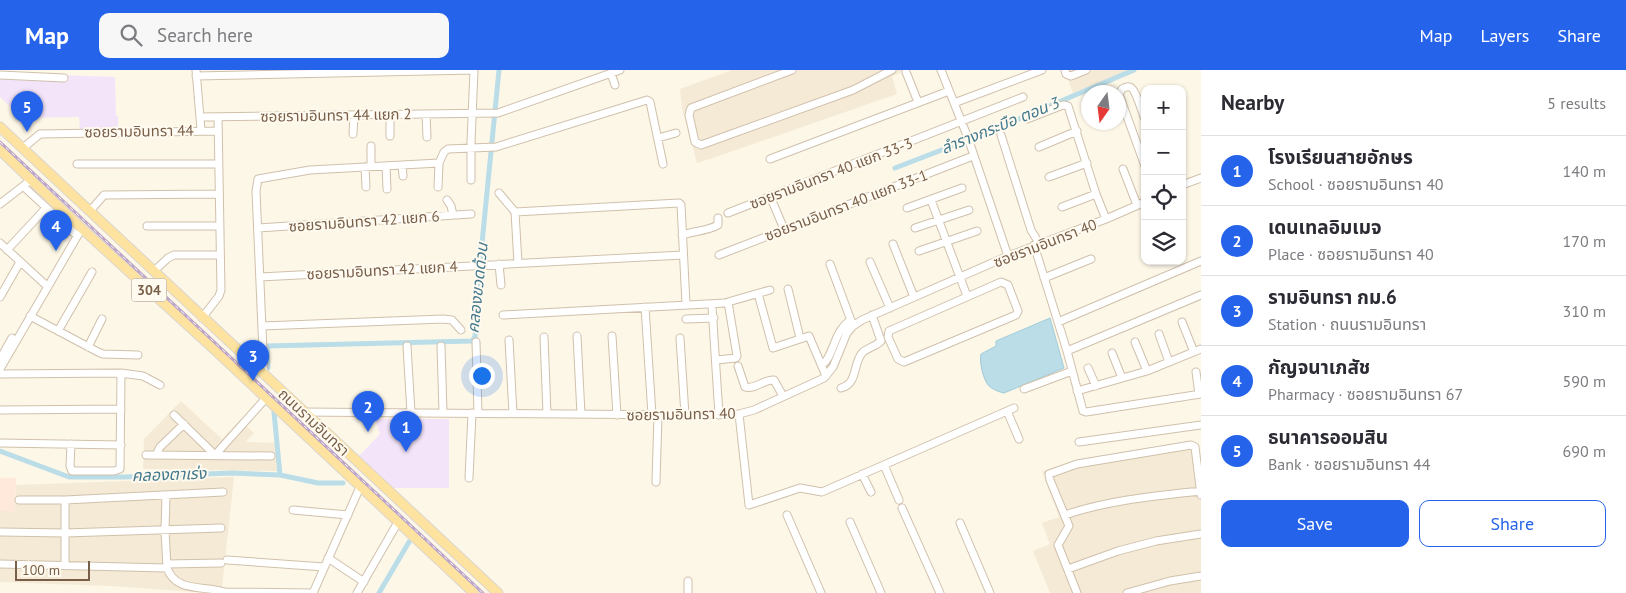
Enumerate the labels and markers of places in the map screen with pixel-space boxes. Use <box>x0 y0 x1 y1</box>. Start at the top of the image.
pin: 5 <box>11 91 43 132</box>
pin: 4 <box>40 210 72 251</box>
pin: 3 <box>237 340 269 381</box>
pin: 2 <box>352 391 384 432</box>
pin: 1 <box>390 411 422 452</box>

